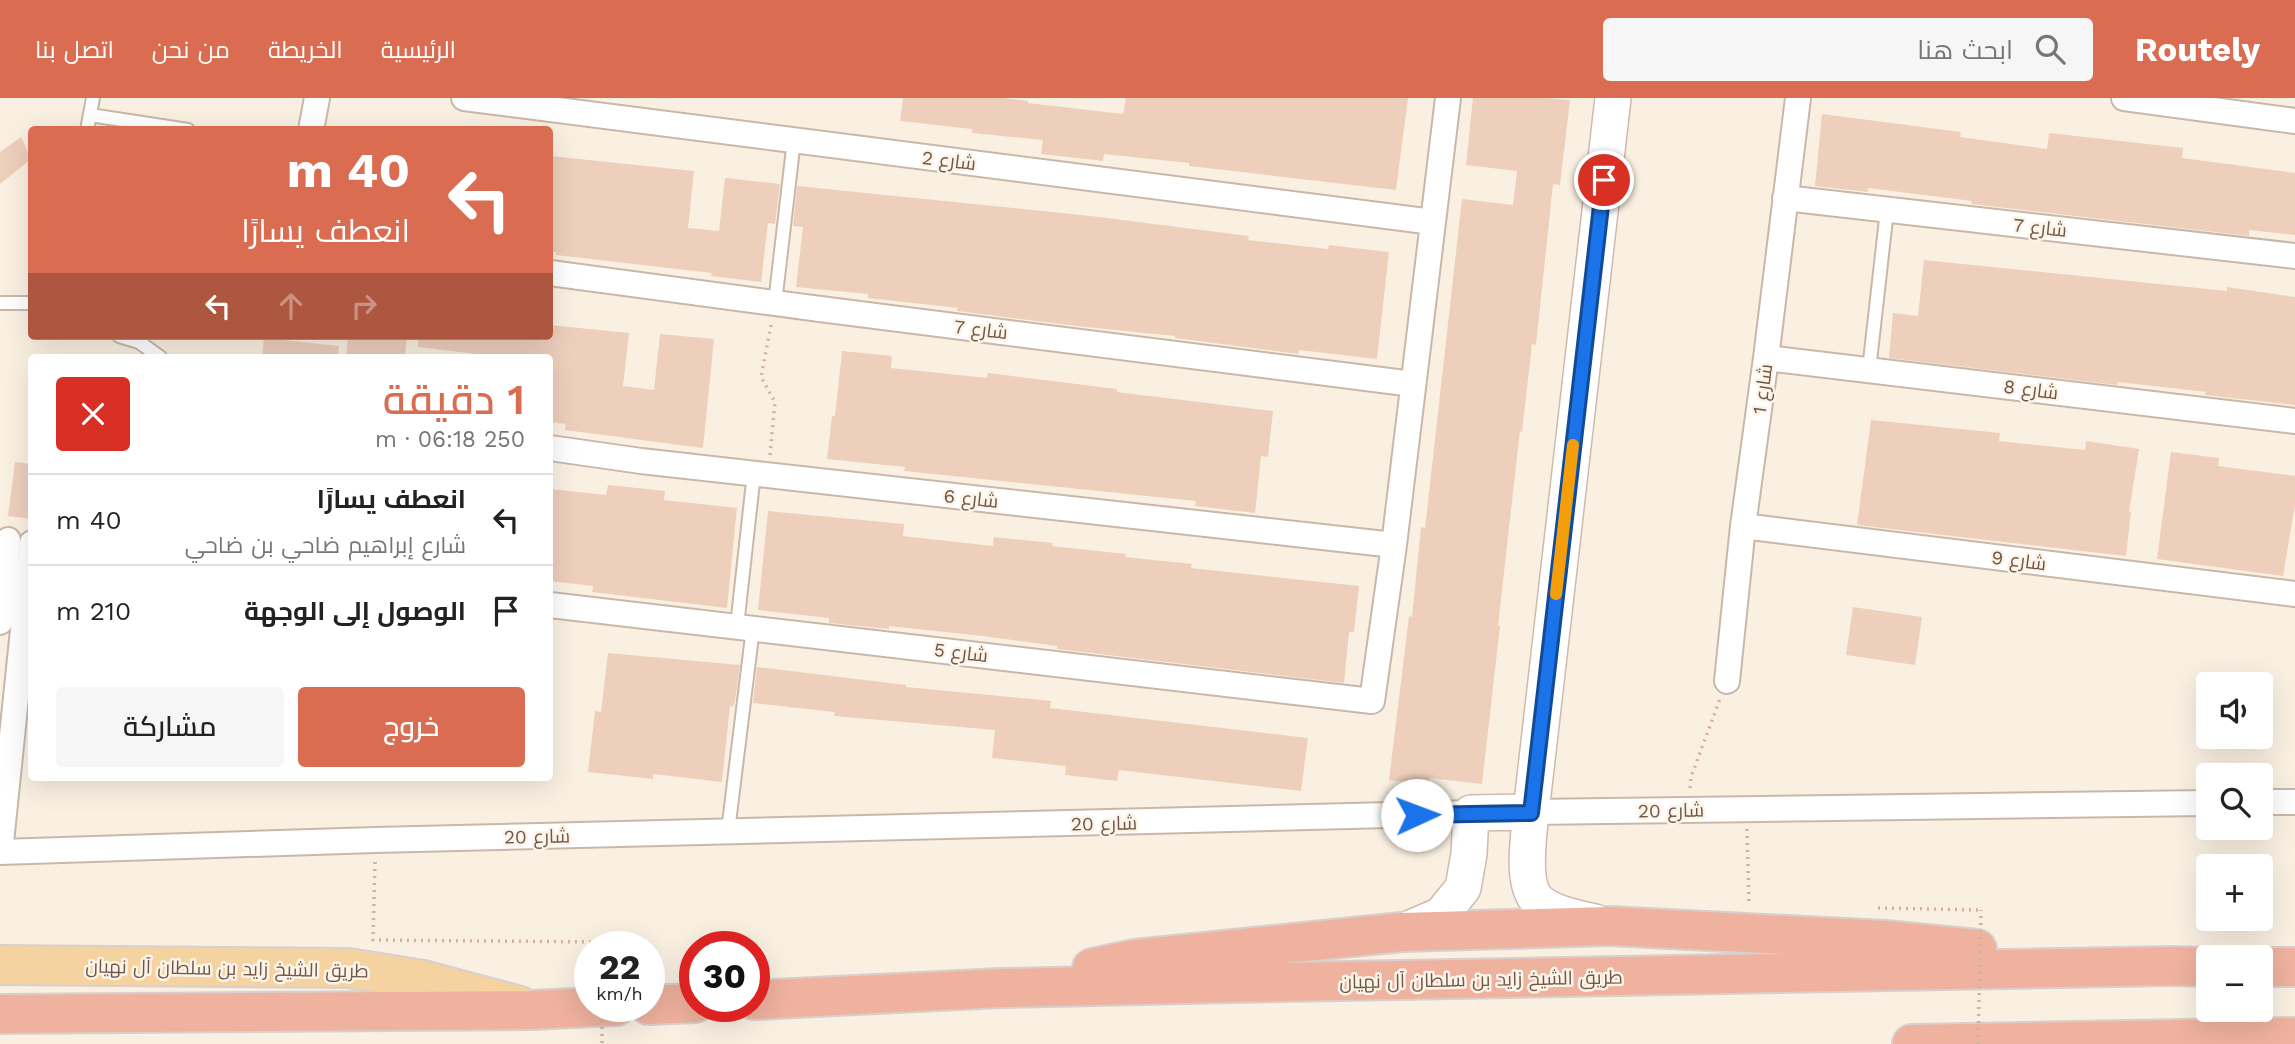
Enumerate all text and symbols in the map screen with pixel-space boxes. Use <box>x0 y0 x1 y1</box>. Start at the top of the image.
search box <box>1603 18 2093 81</box>
icon: search <box>2031 30 2069 68</box>
text: Routely <box>2135 30 2260 69</box>
text: ابحث هنا <box>1917 35 2013 65</box>
text: اتصل بنا <box>35 36 114 64</box>
text: من نحن <box>152 36 230 64</box>
text: الخريطة <box>268 36 343 64</box>
text: الرئيسية <box>381 36 456 64</box>
text: 40 m <box>287 141 410 199</box>
street label: شارع 2 <box>920 146 977 177</box>
pin <box>1574 150 1634 210</box>
icon: left <box>434 154 525 245</box>
icon: arrive <box>1585 161 1623 199</box>
text: انعطف يسارًا <box>241 212 410 250</box>
street label: شارع 7 <box>2012 213 2068 244</box>
icon: left <box>199 287 237 325</box>
icon: ahead <box>272 287 310 325</box>
icon: right <box>345 287 383 325</box>
street label: شارع 7 <box>953 315 1009 346</box>
street label: شارع 1 <box>1748 362 1779 416</box>
text: 1 دقيقة <box>383 375 525 424</box>
street label: شارع 8 <box>2002 375 2060 406</box>
button: close <box>56 377 130 451</box>
text: 250 m · 06:18 <box>375 426 525 453</box>
text: انعطف يسارًا <box>317 484 466 514</box>
street label: شارع 6 <box>942 484 999 515</box>
icon: left <box>487 501 525 539</box>
text: 40 m <box>56 505 122 535</box>
text: شارع إبراهيم ضاحي بن ضاحي <box>185 532 466 559</box>
street label: شارع 9 <box>1990 546 2048 577</box>
icon: arrive <box>487 592 525 630</box>
text: 210 m <box>56 596 131 626</box>
text: الوصول إلى الوجهة <box>244 596 466 626</box>
street label: شارع 5 <box>932 638 989 669</box>
map controls <box>2196 672 2273 1022</box>
button: sound <box>2196 672 2273 749</box>
button: مشاركة <box>56 687 284 767</box>
button: خروج <box>298 687 525 767</box>
button: search <box>2196 763 2273 840</box>
position arrow <box>1380 778 1454 852</box>
street label: شارع 20 <box>1638 798 1704 825</box>
street label: شارع 20 <box>1071 811 1137 838</box>
street label: شارع 20 <box>504 824 570 851</box>
button: + <box>2196 854 2273 931</box>
speed limit sign: 30 <box>679 931 770 1022</box>
button: − <box>2196 945 2273 1022</box>
text: 22 <box>599 946 640 988</box>
street label: طريق الشيخ زايد بن سلطان آل نهيان <box>85 955 369 984</box>
street label: طريق الشيخ زايد بن سلطان آل نهيان <box>1339 966 1623 995</box>
text: km/h <box>596 983 643 1004</box>

